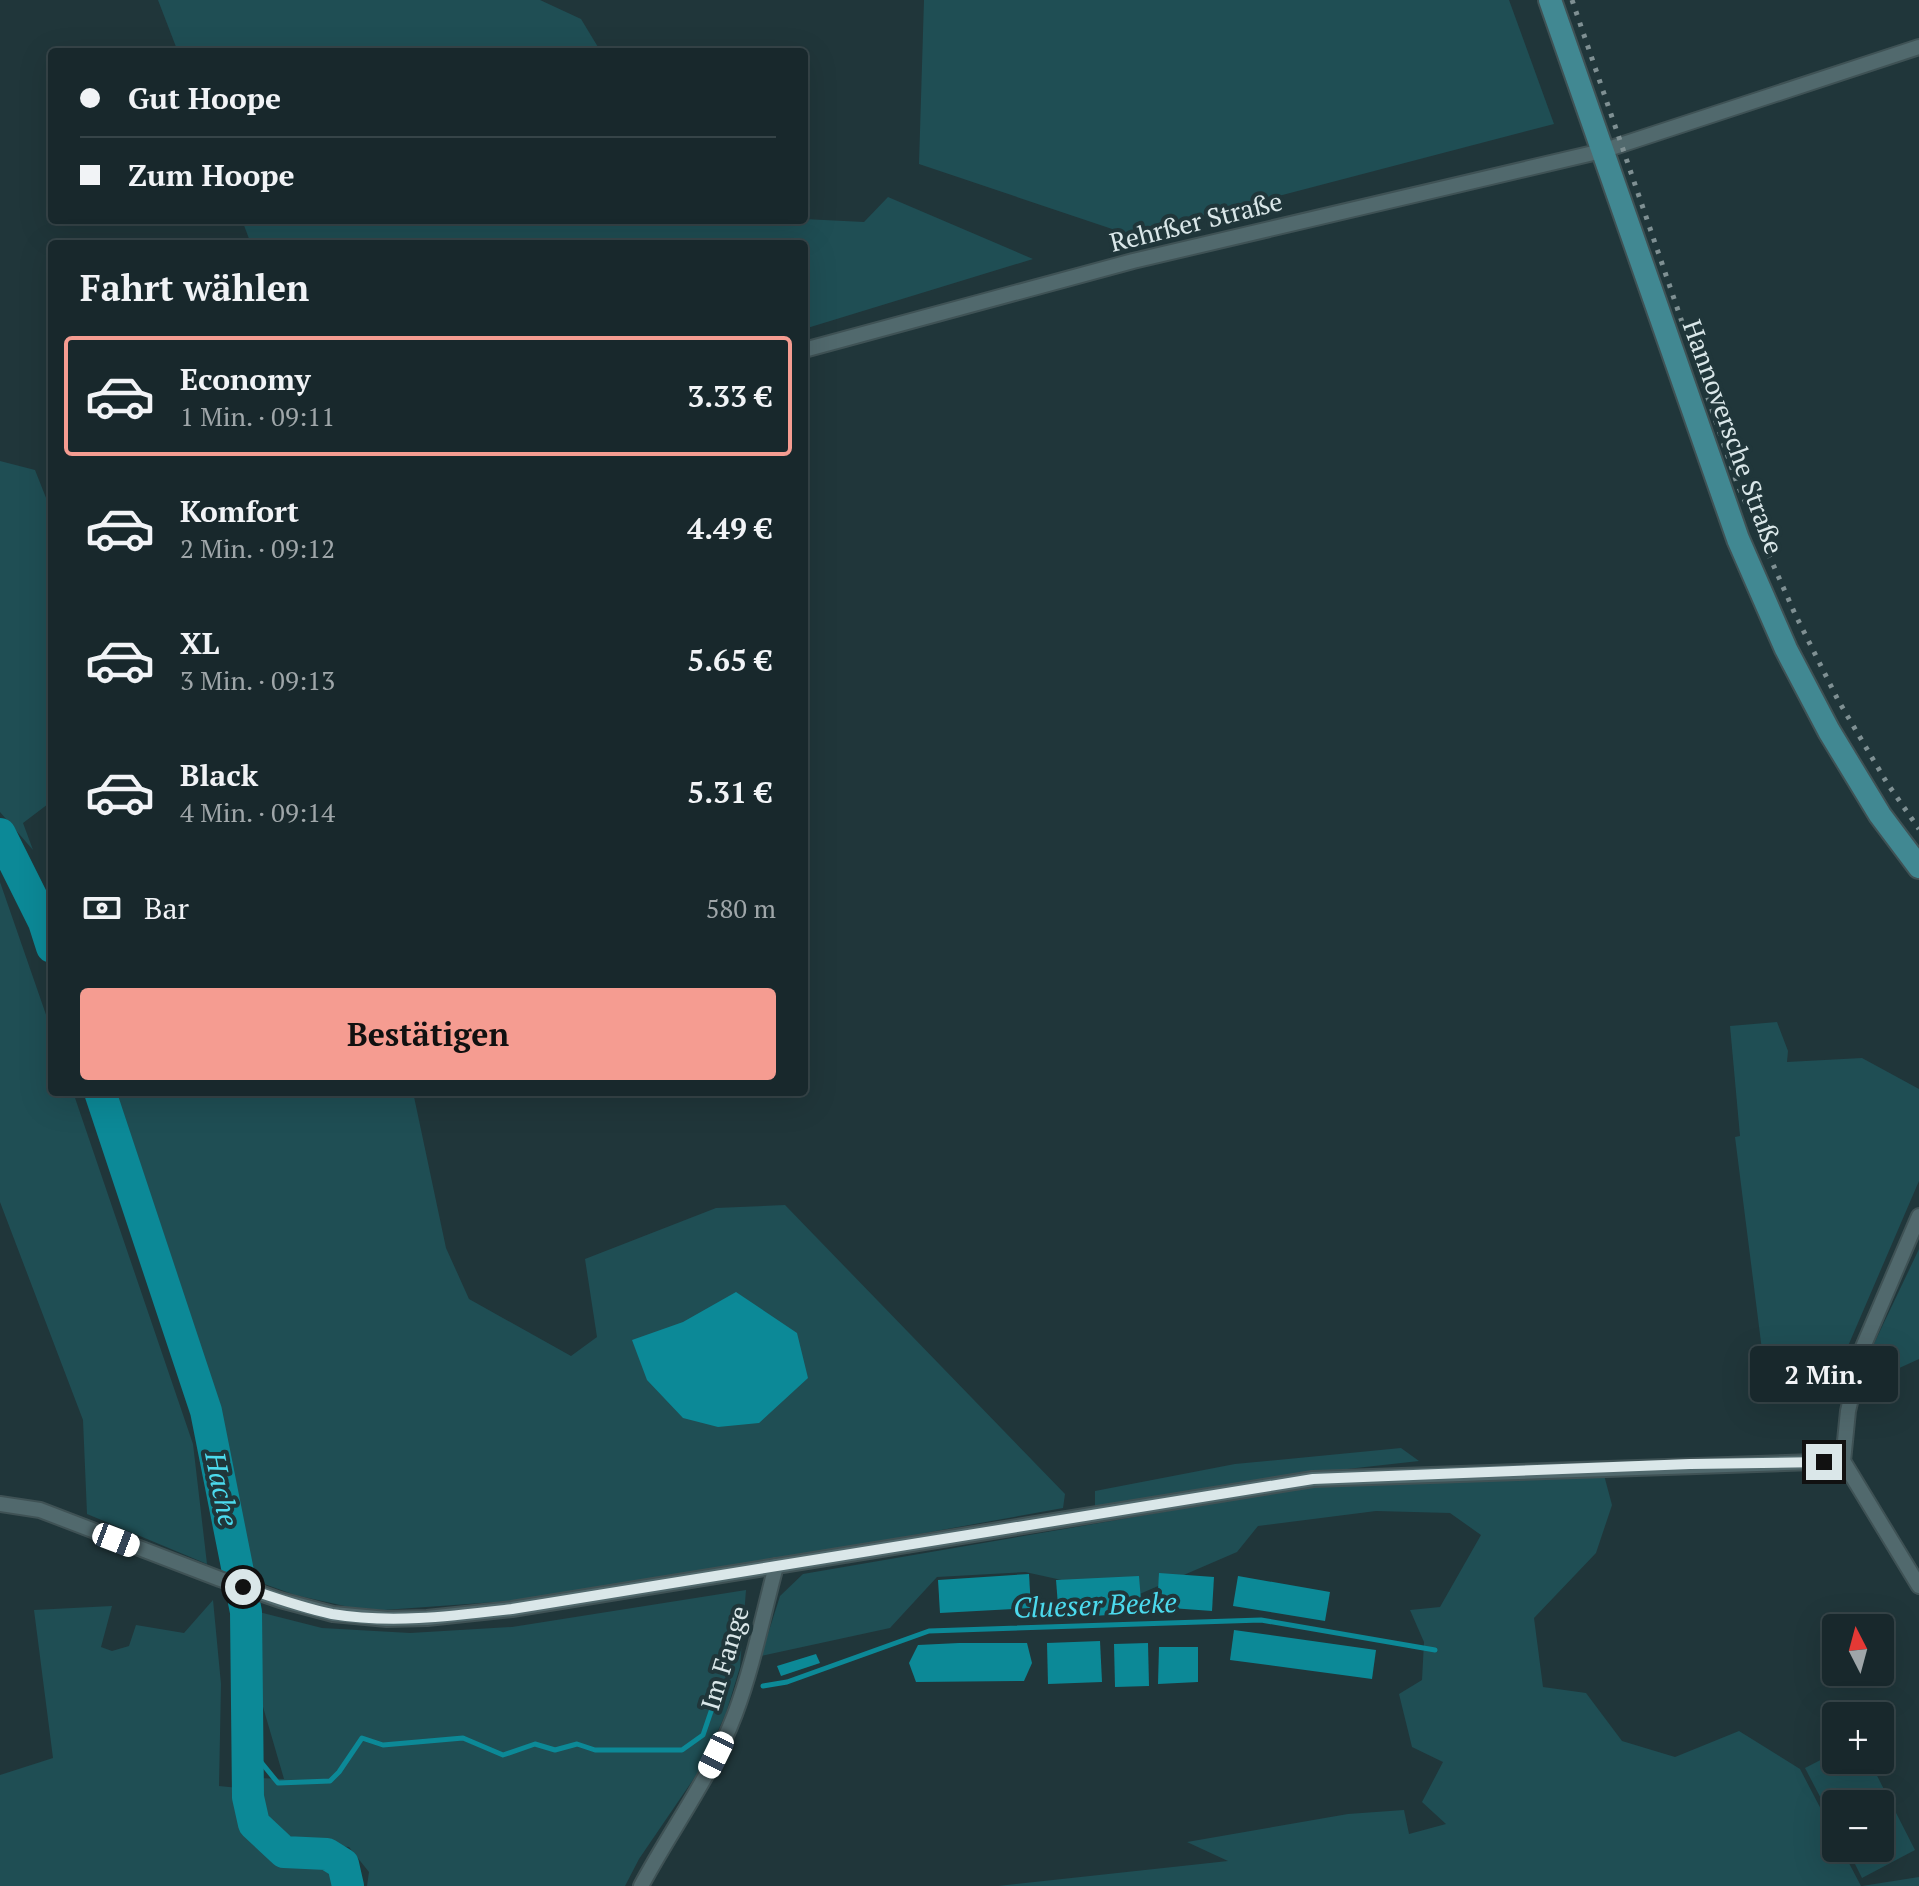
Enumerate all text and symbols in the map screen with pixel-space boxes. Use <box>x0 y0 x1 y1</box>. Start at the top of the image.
text: Gut Hoope <box>128 78 281 118</box>
text: Zum Hoope <box>128 155 295 195</box>
street label: Rehrßer Straße <box>1106 183 1286 259</box>
text: Fahrt wählen <box>80 264 309 311</box>
street label: Hannoversche Straße <box>1676 315 1792 559</box>
text: Economy <box>180 359 311 399</box>
icon: car <box>84 360 156 432</box>
text: 3.33 € <box>687 376 772 416</box>
text: 1 Min. · 09:11 <box>180 399 335 433</box>
text: Komfort <box>180 491 299 531</box>
icon: car <box>84 492 156 564</box>
text: 4.49 € <box>687 508 772 548</box>
text: 2 Min. · 09:12 <box>180 531 335 565</box>
text: XL <box>180 623 219 663</box>
icon: car <box>84 624 156 696</box>
text: 5.65 € <box>687 640 772 680</box>
text: 3 Min. · 09:13 <box>180 663 335 697</box>
text: Black <box>180 755 258 795</box>
icon: car <box>84 756 156 828</box>
text: 5.31 € <box>687 772 772 812</box>
text: 4 Min. · 09:14 <box>180 795 335 829</box>
icon: cash <box>80 886 124 930</box>
text: Bar <box>144 888 189 928</box>
text: 580 m <box>706 891 776 925</box>
button: Bestätigen <box>80 988 776 1080</box>
callout: 2 Min. <box>1750 1346 1898 1402</box>
text: 2 Min. <box>1785 1357 1863 1391</box>
route end <box>1806 1444 1842 1480</box>
water label: Hache <box>197 1448 248 1530</box>
car <box>89 1520 143 1560</box>
route start <box>225 1569 261 1605</box>
water label: Clueser Beeke <box>1013 1583 1178 1626</box>
street label: Im Fange <box>692 1601 756 1714</box>
north arrow <box>1822 1614 1894 1686</box>
map controls <box>1822 1614 1894 1862</box>
button: + <box>1822 1702 1894 1774</box>
car <box>695 1728 737 1782</box>
button: − <box>1822 1790 1894 1862</box>

